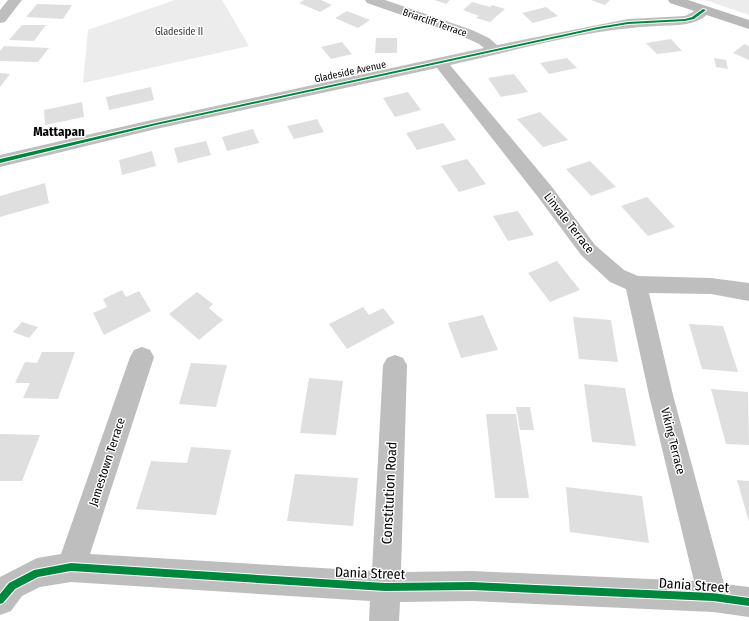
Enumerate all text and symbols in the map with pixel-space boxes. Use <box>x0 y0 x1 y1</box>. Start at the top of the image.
street label: Briarcliff Terrace <box>401 6 468 40</box>
park label: Gladeside II <box>155 26 203 38</box>
street label: Gladeside Avenue <box>313 59 387 85</box>
district label: Mattapan <box>33 124 85 139</box>
street label: Linvale Terrace <box>541 190 597 256</box>
street label: Viking Terrace <box>658 406 688 476</box>
street label: Jamestown Terrace <box>86 416 128 508</box>
street label: Constitution Road <box>378 441 401 545</box>
street label: Dania Street <box>335 564 406 583</box>
street label: Dania Street <box>658 575 730 596</box>

